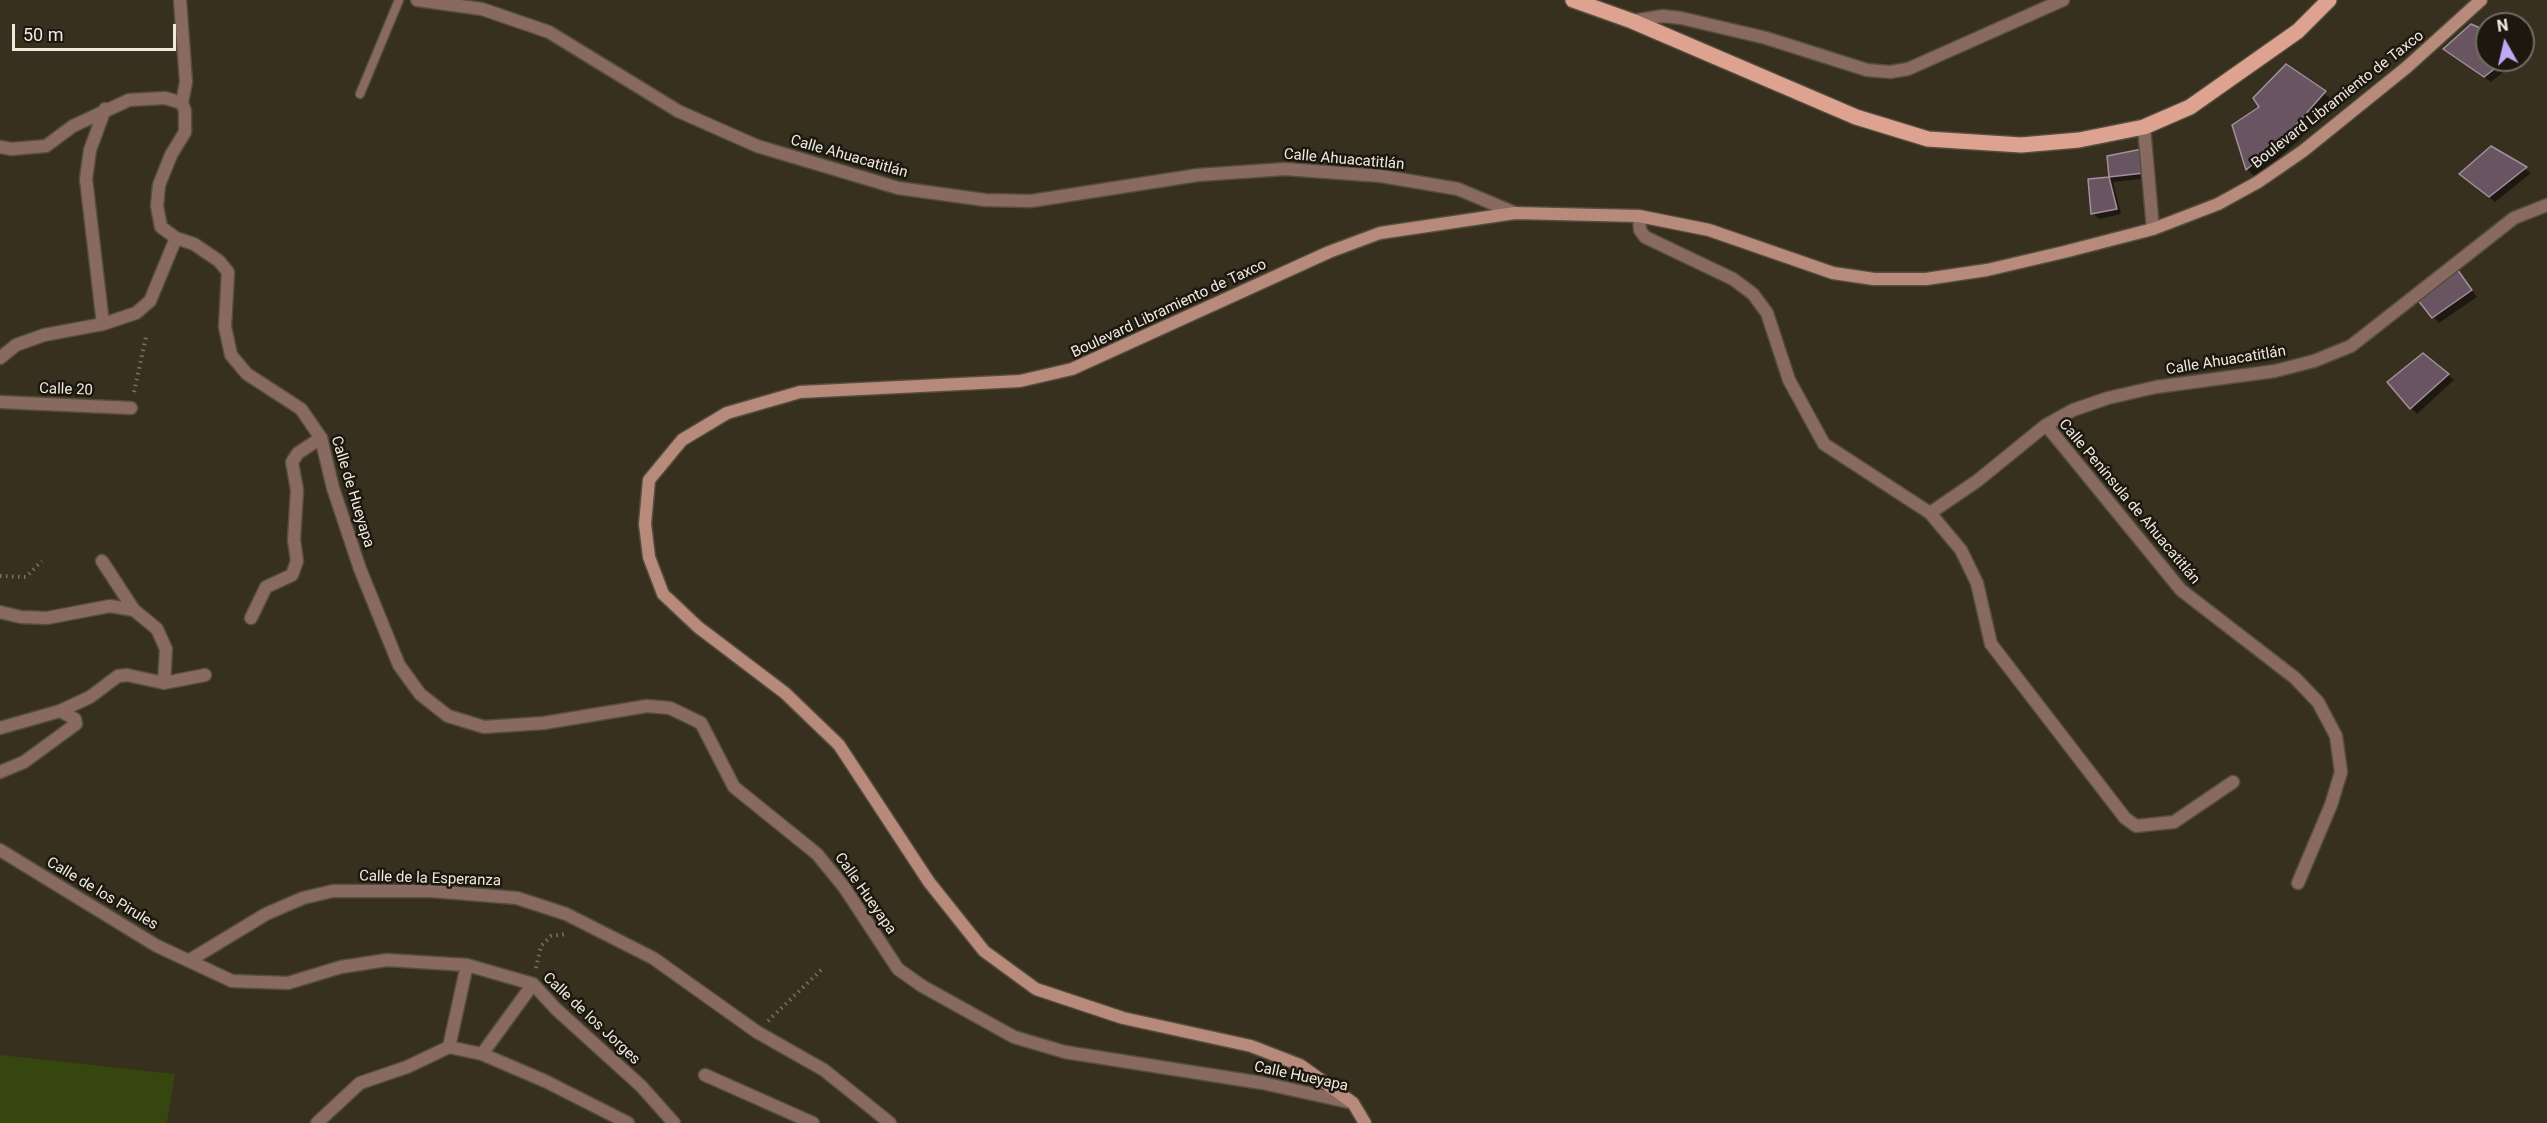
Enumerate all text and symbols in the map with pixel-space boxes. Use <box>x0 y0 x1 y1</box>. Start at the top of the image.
scale bar <box>15 12 178 50</box>
north arrow <box>2475 12 2535 72</box>
text: N <box>2496 15 2510 36</box>
text: 50 m <box>23 24 63 45</box>
street label: Boulevard Libramiento de Taxco <box>2248 27 2428 173</box>
street label: Calle Ahuacatitlán <box>788 132 910 182</box>
street label: Calle Ahuacatitlán <box>1283 146 1405 174</box>
street label: Boulevard Libramiento de Taxco <box>1068 256 1270 362</box>
street label: Calle Ahuacatitlán <box>2165 343 2287 379</box>
street label: Calle 20 <box>39 380 93 400</box>
street label: Calle Península de Ahuacatitlán <box>2055 416 2203 588</box>
street label: Calle de Hueyapa <box>326 434 378 550</box>
street label: Calle Hueyapa <box>830 850 900 938</box>
street label: Calle de los Pirules <box>43 854 161 934</box>
street label: Calle de la Esperanza <box>359 868 501 890</box>
street label: Calle de los Jorges <box>539 969 643 1069</box>
street label: Calle Hueyapa <box>1252 1058 1350 1096</box>

